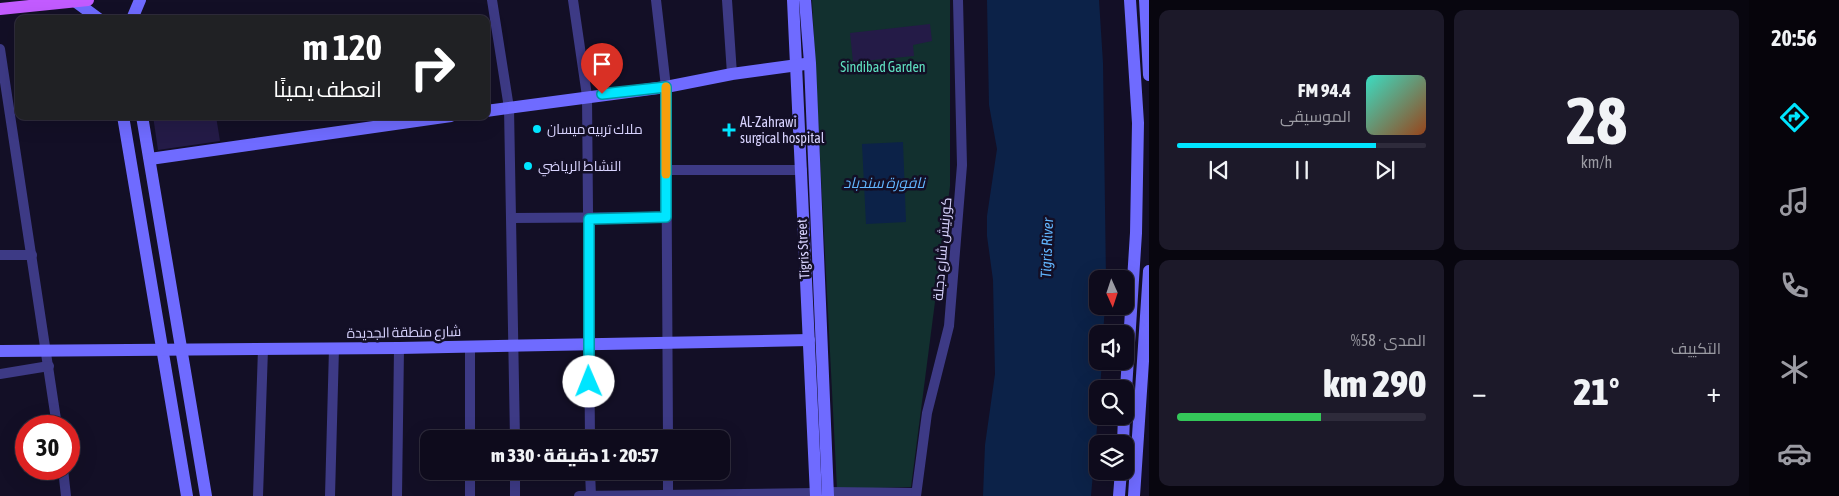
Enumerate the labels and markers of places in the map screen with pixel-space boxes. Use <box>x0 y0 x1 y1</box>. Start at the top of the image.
pin <box>581 43 623 94</box>
place label: AL-Zahrawi surgical hospital <box>740 114 825 146</box>
place label: ملاك تربيه ميسان <box>547 121 643 137</box>
marker: ملاك تربيه ميسان <box>531 123 543 135</box>
marker: AL-Zahrawi surgical hospital <box>722 123 736 137</box>
place label: النشاط الرياضي <box>538 158 622 177</box>
marker: النشاط الرياضي <box>522 160 534 172</box>

